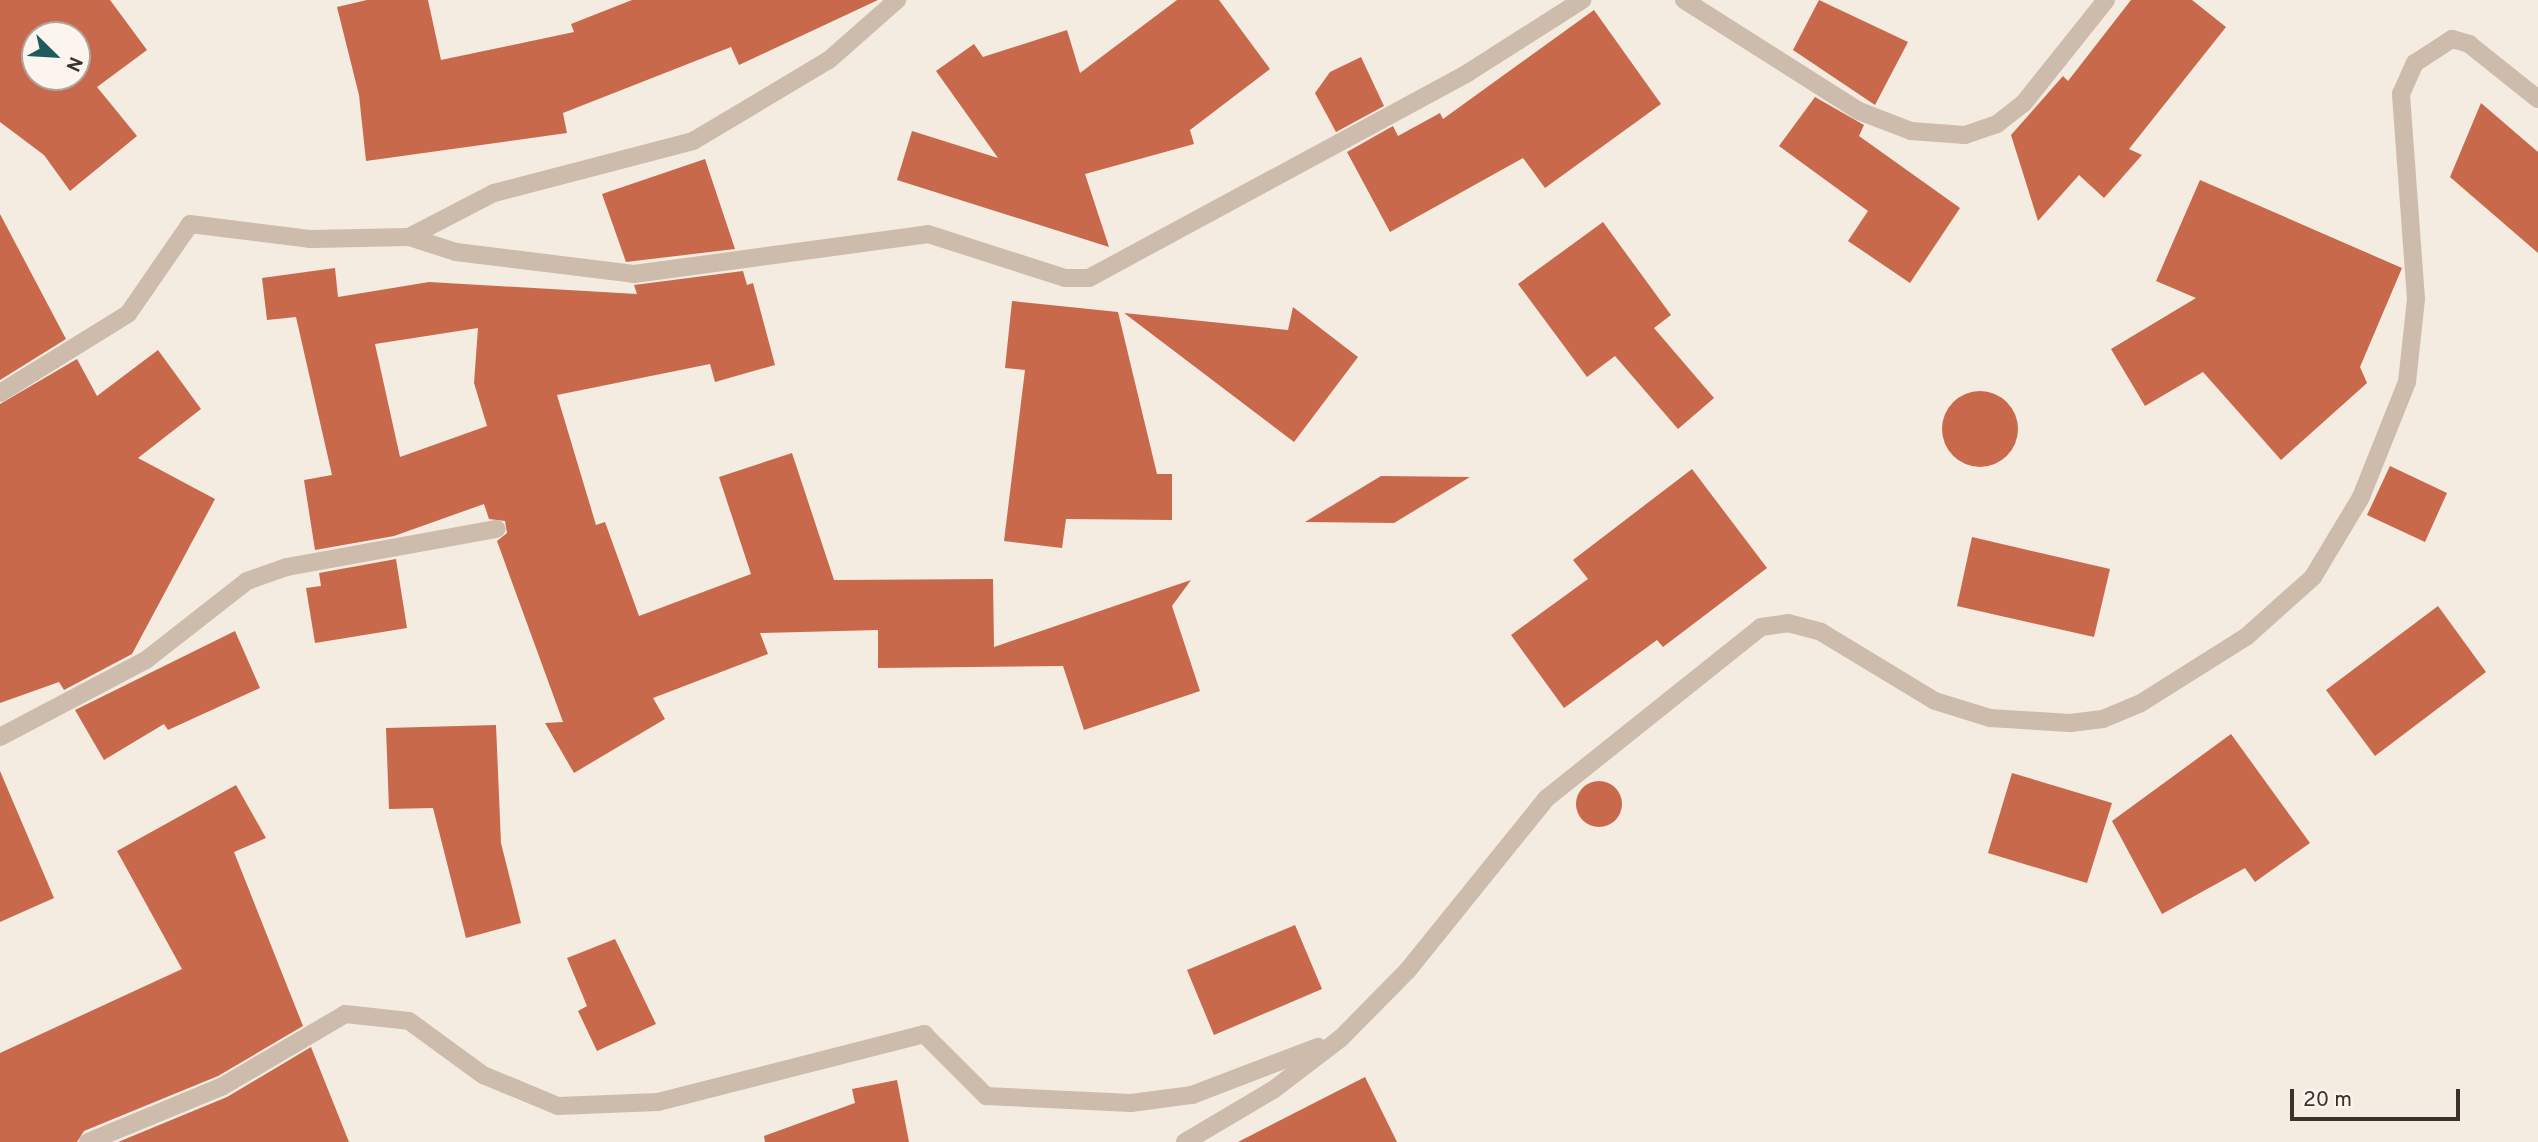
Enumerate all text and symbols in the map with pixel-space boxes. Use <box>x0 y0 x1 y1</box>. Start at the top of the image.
north arrow <box>21 21 91 91</box>
text: N <box>60 53 87 75</box>
scale bar <box>2293 1076 2463 1120</box>
text: 20 m <box>2303 1087 2352 1114</box>

